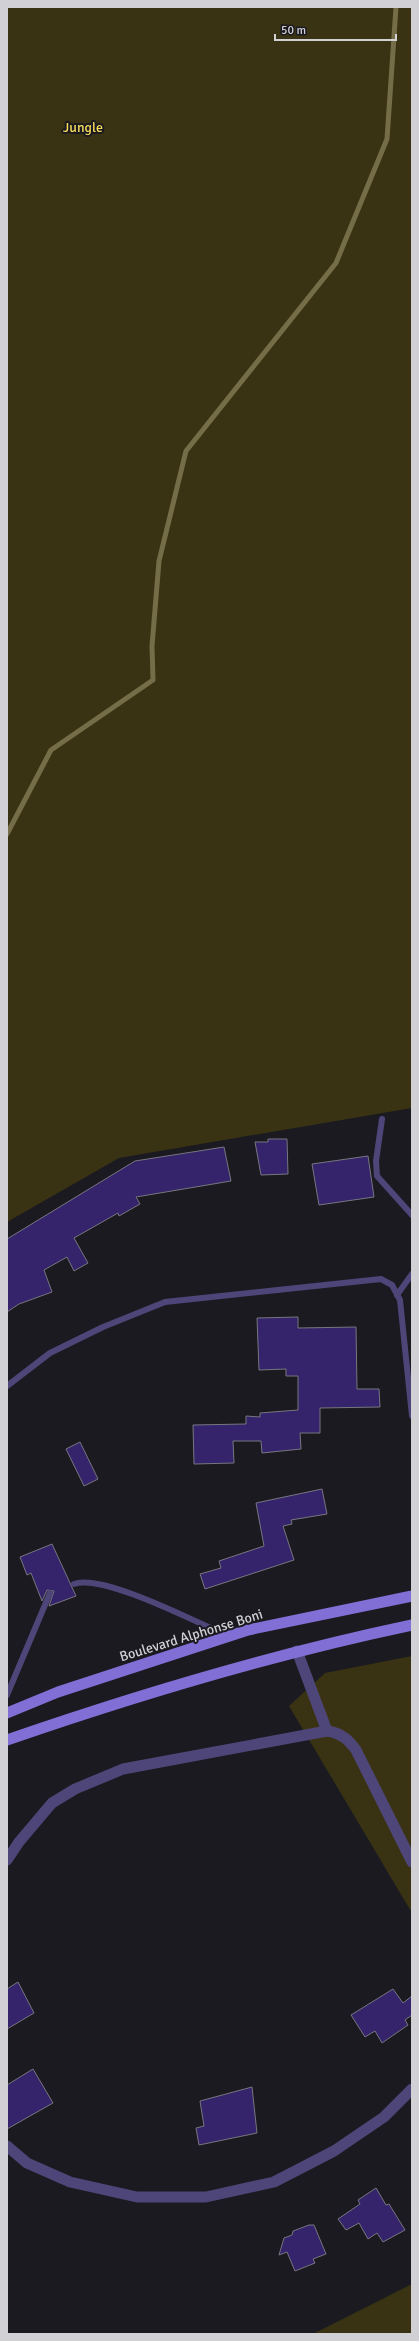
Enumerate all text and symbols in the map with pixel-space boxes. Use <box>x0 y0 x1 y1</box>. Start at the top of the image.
scale bar <box>275 16 396 42</box>
text: 50 m <box>281 23 306 38</box>
park label: Jungle <box>63 119 103 136</box>
street label: Boulevard Alphonse Boni <box>117 1606 265 1665</box>

